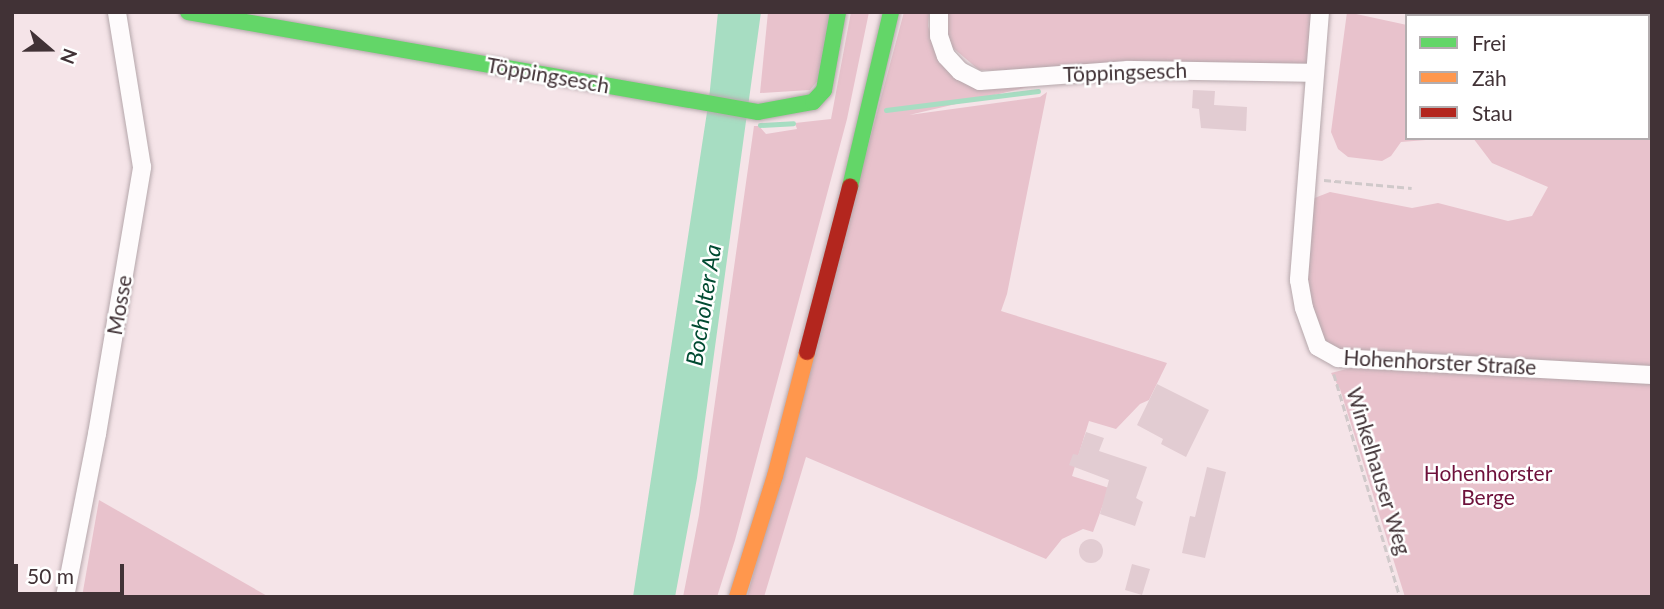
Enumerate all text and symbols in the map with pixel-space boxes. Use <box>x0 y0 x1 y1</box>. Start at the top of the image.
north arrow <box>14 14 84 84</box>
legend <box>1405 14 1650 140</box>
text: Frei <box>1472 30 1506 55</box>
text: N <box>56 46 83 67</box>
street label: Töppingsesch <box>485 52 611 98</box>
street label: Töppingsesch <box>1063 57 1187 87</box>
text: Zäh <box>1472 65 1507 90</box>
text: Stau <box>1472 100 1513 125</box>
water label: Bocholter Aa <box>680 242 726 368</box>
street label: Mosse <box>101 273 137 337</box>
street label: Hohenhorster Straße <box>1343 344 1537 380</box>
street label: Winkelhauser Weg <box>1341 384 1417 558</box>
park label: Hohenhorster Berge <box>1424 460 1552 510</box>
scale bar <box>18 550 128 594</box>
text: 50 m <box>27 563 74 588</box>

